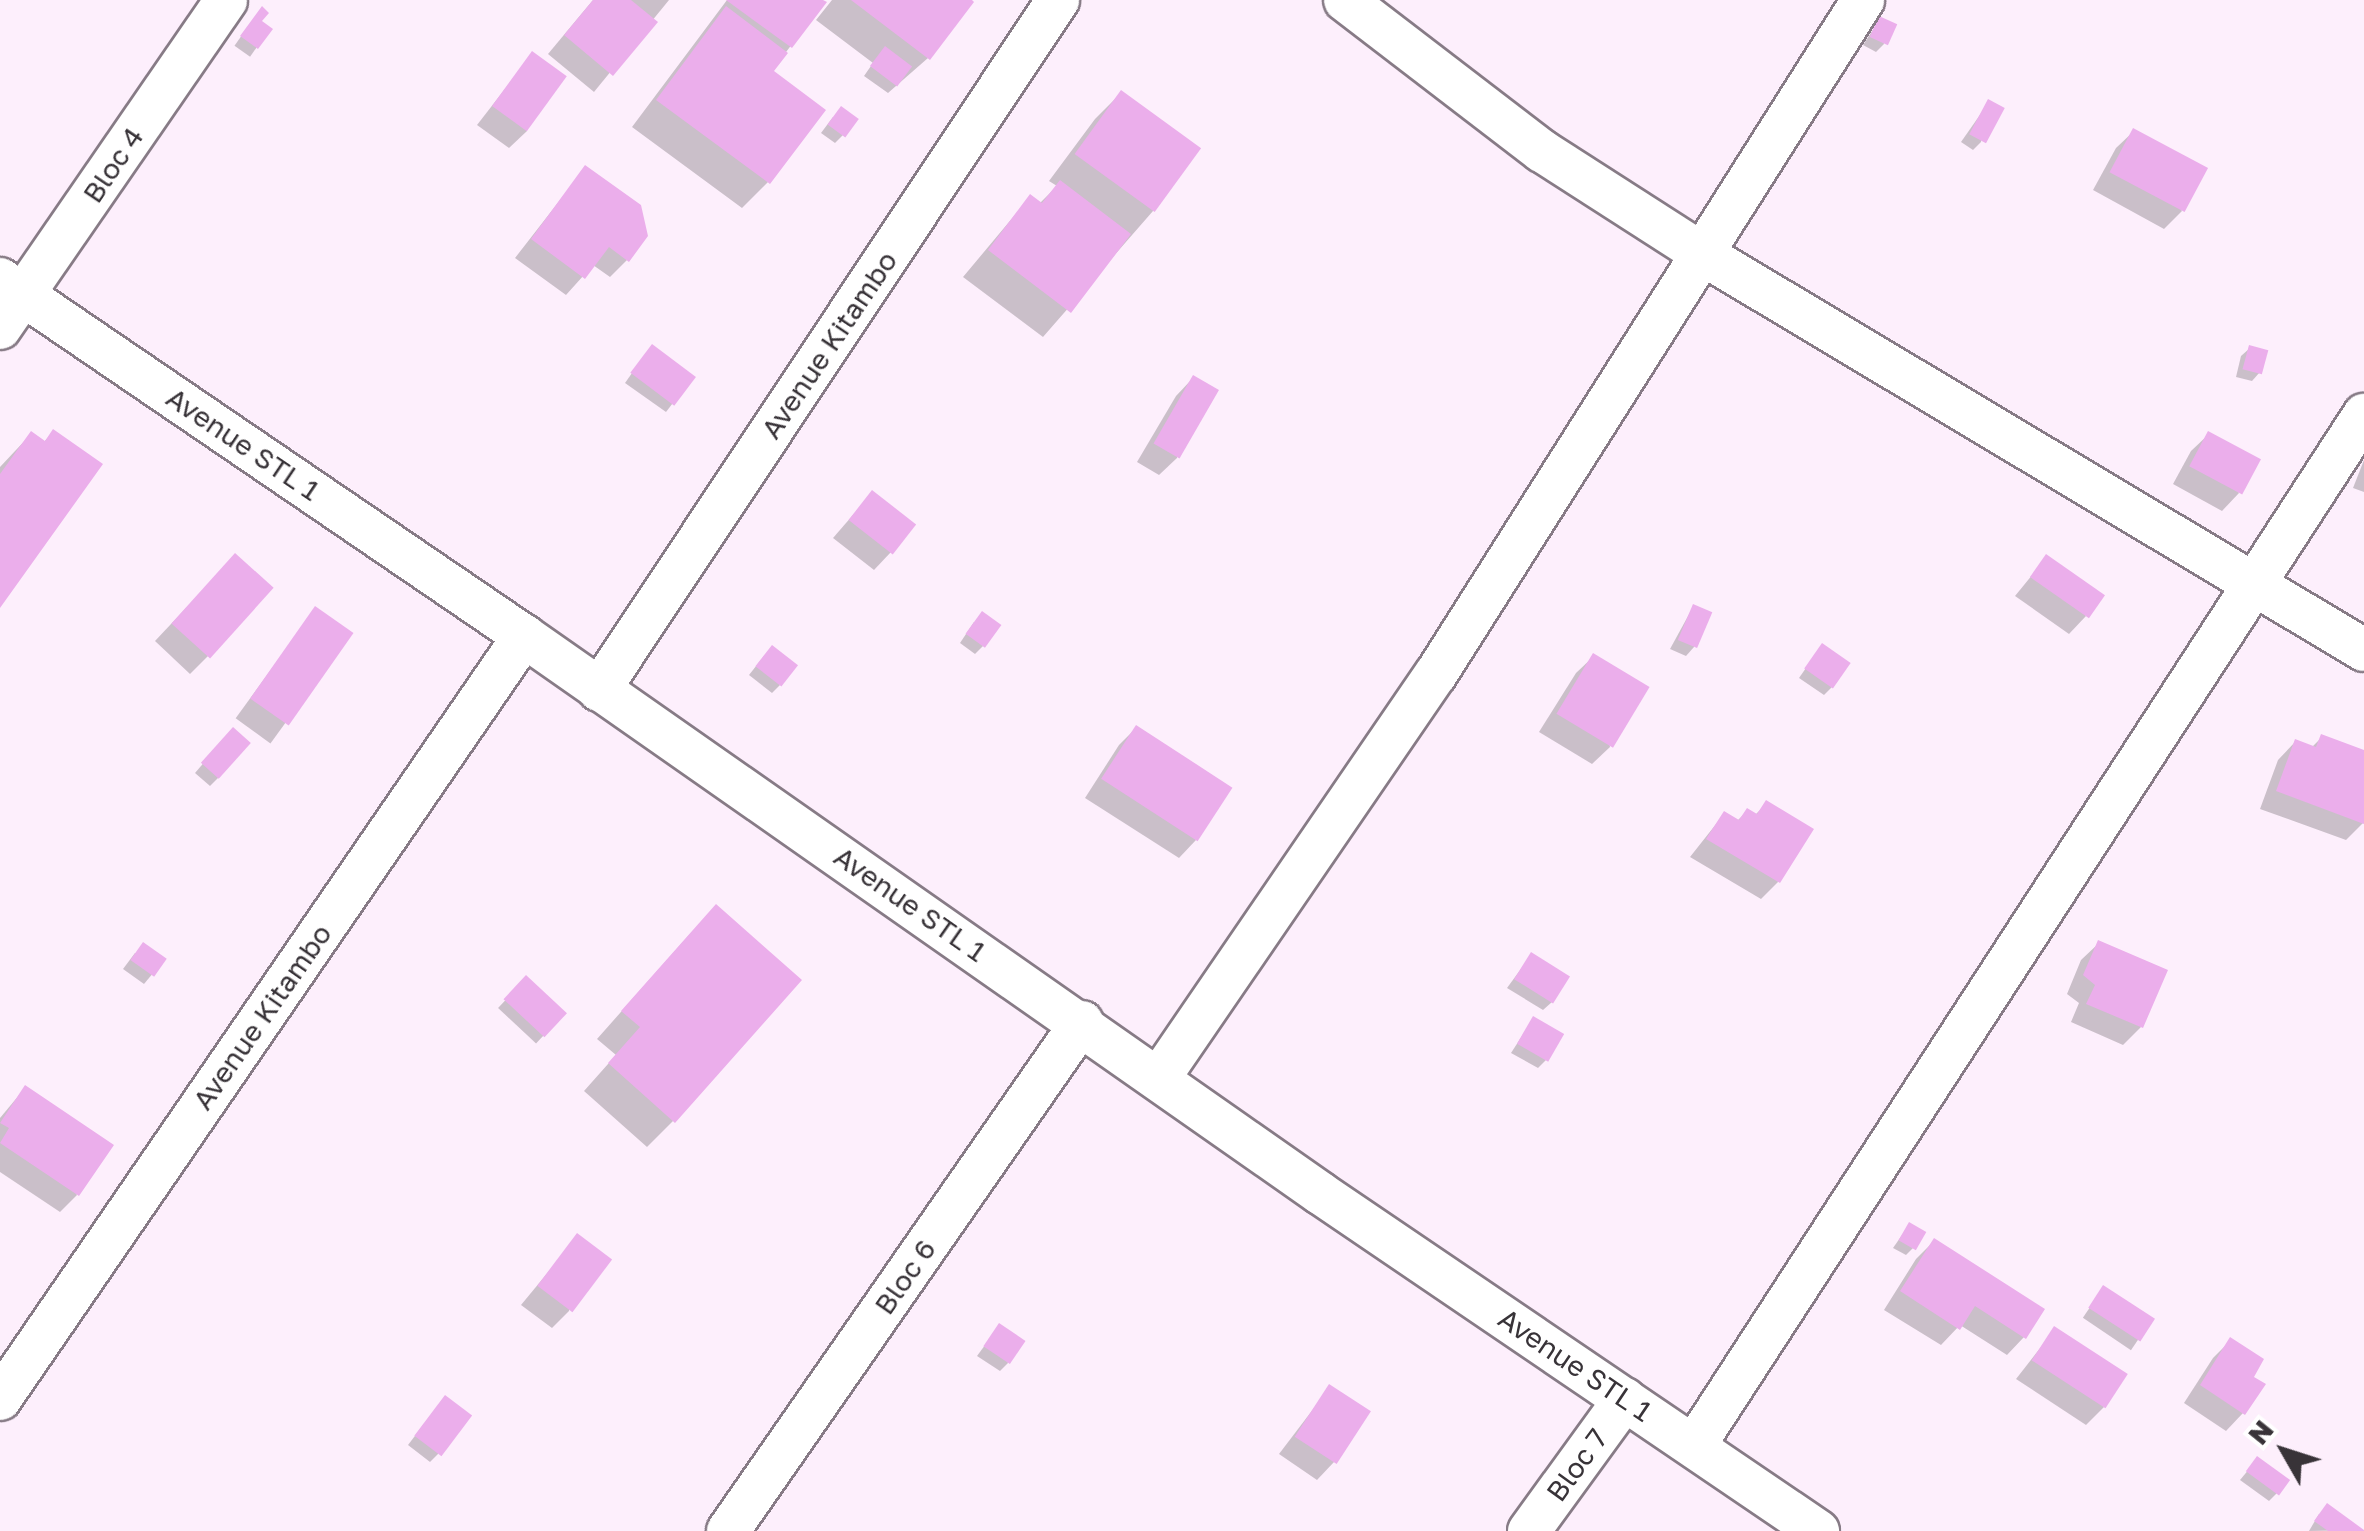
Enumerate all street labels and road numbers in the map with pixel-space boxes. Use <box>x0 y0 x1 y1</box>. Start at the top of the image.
street label: Bloc 4 <box>76 121 150 209</box>
street label: Avenue Kitambo <box>754 245 904 445</box>
street label: Avenue STL 1 <box>160 380 326 508</box>
street label: Avenue STL 1 <box>828 839 992 969</box>
street label: Avenue Kitambo <box>186 918 338 1116</box>
street label: Bloc 6 <box>867 1233 943 1321</box>
street label: Avenue STL 1 <box>1492 1301 1658 1429</box>
street label: Bloc 7 <box>1540 1422 1614 1508</box>

